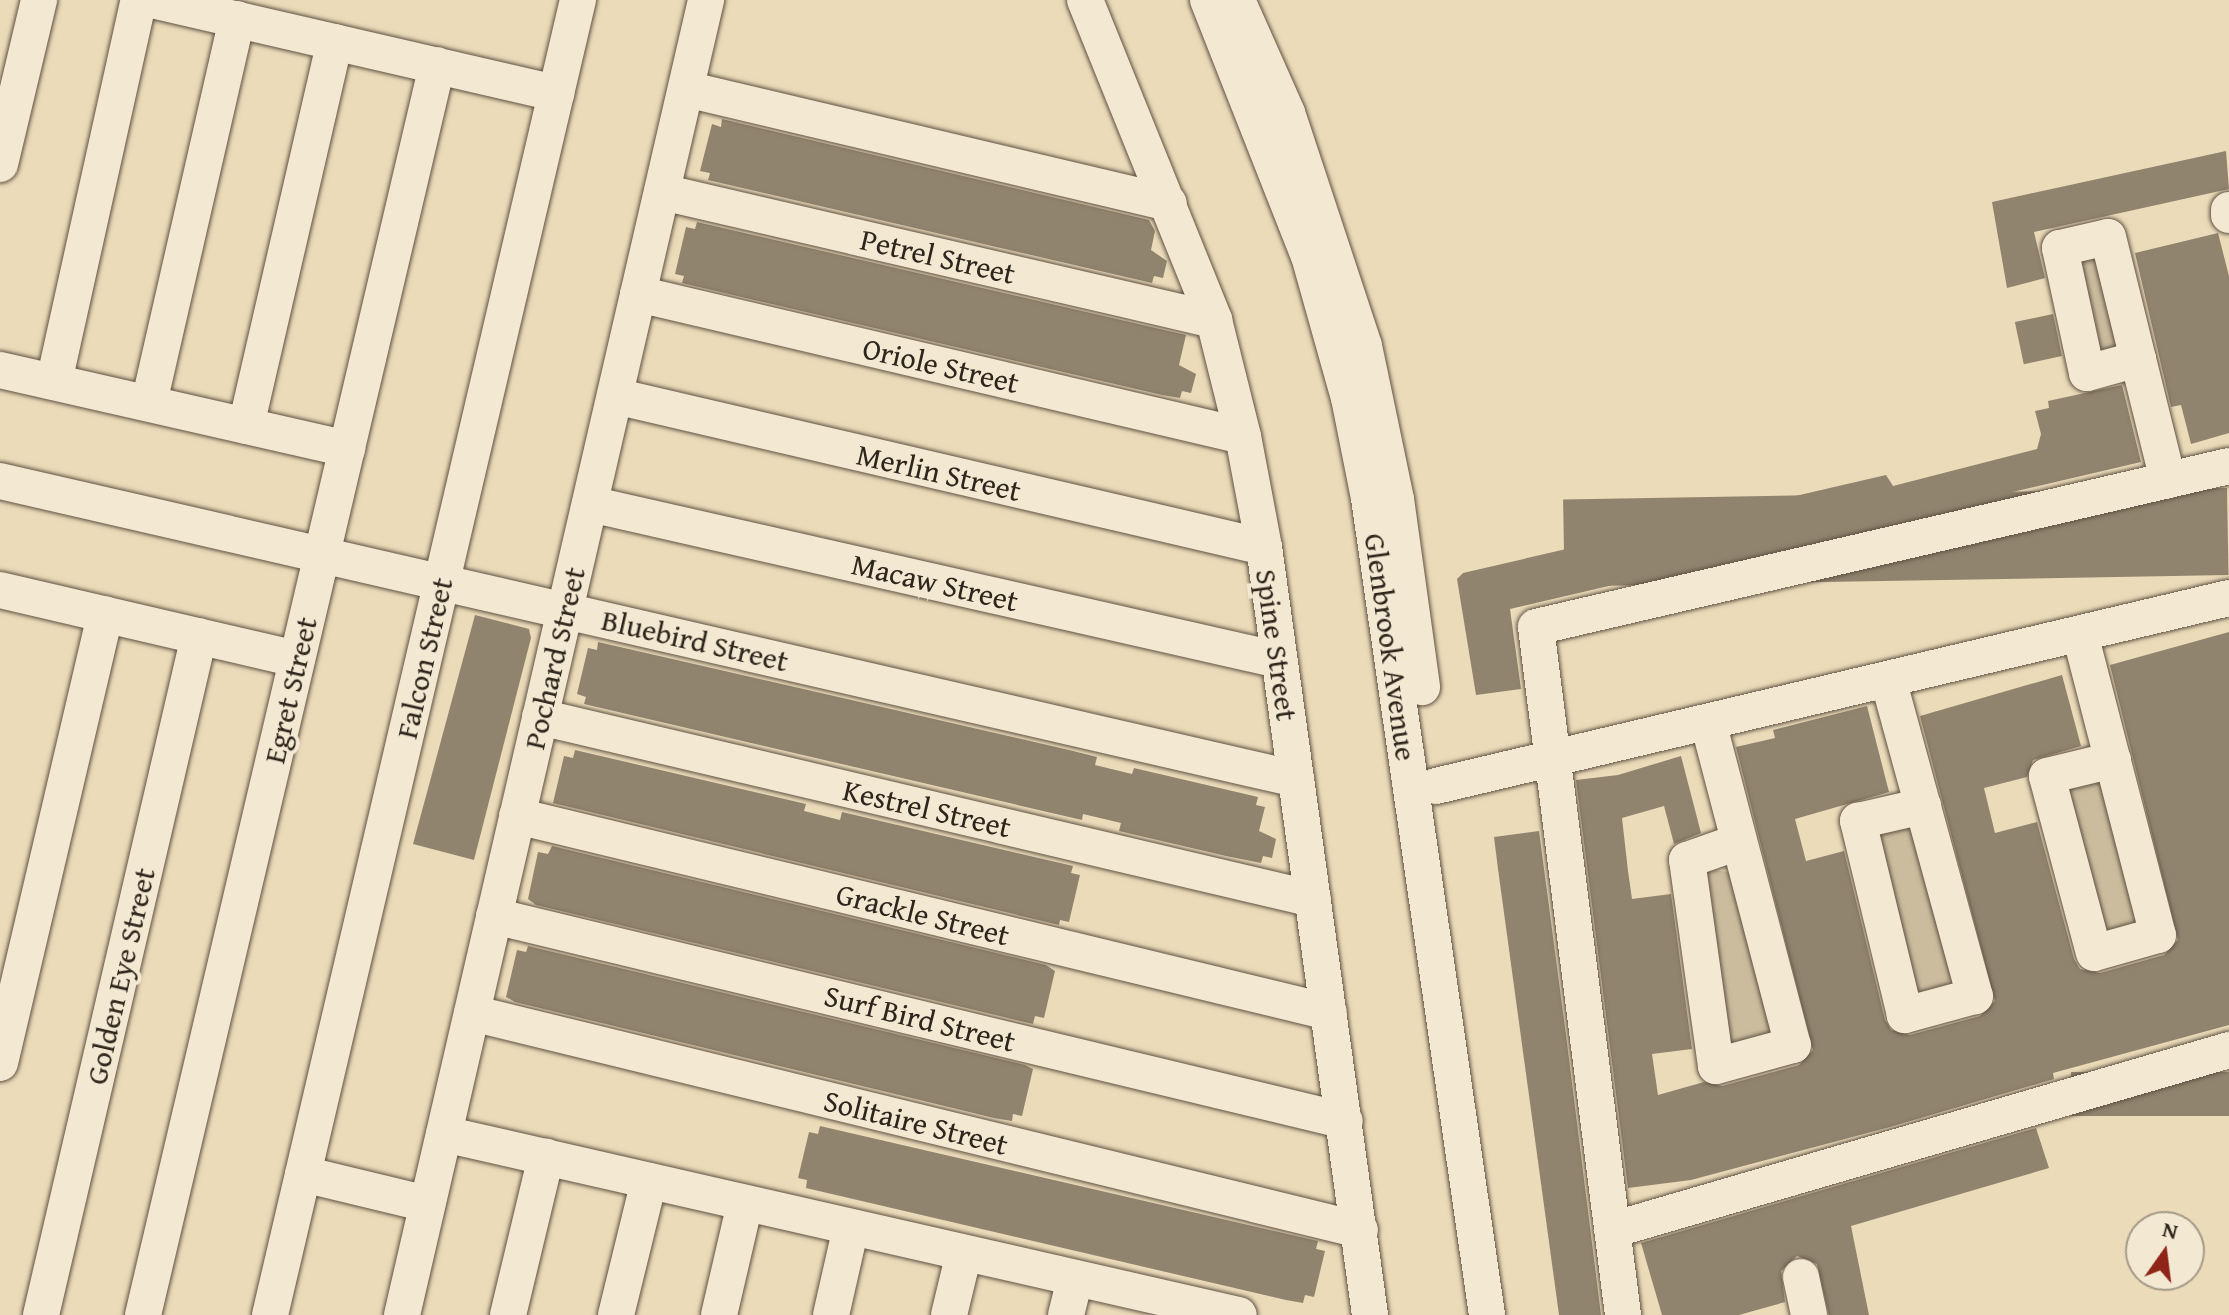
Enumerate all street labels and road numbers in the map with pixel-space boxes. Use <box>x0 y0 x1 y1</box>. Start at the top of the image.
street label: Petrel Street <box>857 221 1019 291</box>
street label: Oriole Street <box>859 330 1023 400</box>
street label: Merlin Street <box>853 436 1025 508</box>
street label: Glenbrook Avenue <box>1357 531 1425 763</box>
street label: Macaw Street <box>848 545 1022 619</box>
street label: Pochard Street <box>516 563 592 753</box>
street label: Spine Street <box>1249 567 1305 723</box>
street label: Falcon Street <box>388 574 460 742</box>
street label: Bluebird Street <box>598 601 792 679</box>
street label: Egret Street <box>256 613 324 767</box>
street label: Kestrel Street <box>840 771 1014 845</box>
street label: Golden Eye Street <box>78 864 162 1088</box>
street label: Grackle Street <box>833 875 1013 953</box>
street label: Surf Bird Street <box>821 977 1019 1059</box>
street label: Solitaire Street <box>820 1082 1012 1162</box>

